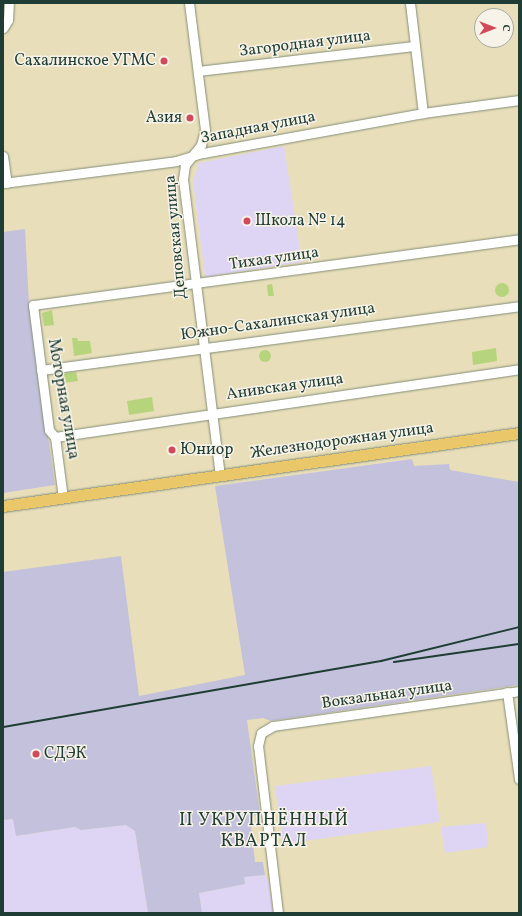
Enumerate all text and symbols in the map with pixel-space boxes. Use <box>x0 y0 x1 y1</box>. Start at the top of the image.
north arrow <box>474 8 514 48</box>
text: С <box>498 24 513 32</box>
street label: Загородная улица <box>238 26 372 62</box>
place label: Сахалинское УГМС <box>14 51 156 71</box>
marker: Сахалинское УГМС <box>159 56 169 66</box>
street label: Западная улица <box>199 107 317 149</box>
place label: Азия <box>146 108 182 128</box>
marker: Азия <box>185 113 195 123</box>
street label: Деповская улица <box>161 174 191 300</box>
place label: Школа № 14 <box>255 211 345 231</box>
marker: Школа № 14 <box>242 216 252 226</box>
street label: Тихая улица <box>228 243 320 275</box>
street label: Южно-Сахалинская улица <box>179 299 377 345</box>
street label: Моторная улица <box>43 337 83 461</box>
street label: Анивская улица <box>225 369 345 405</box>
street label: Железнодорожная улица <box>249 419 435 463</box>
place label: Юниор <box>180 440 233 460</box>
marker: Юниор <box>167 445 177 455</box>
street label: Вокзальная улица <box>320 676 454 714</box>
place label: СДЭК <box>44 744 86 764</box>
marker: СДЭК <box>31 749 41 759</box>
district label: II УКРУПНЁННЫЙ КВАРТАЛ <box>179 811 349 854</box>

